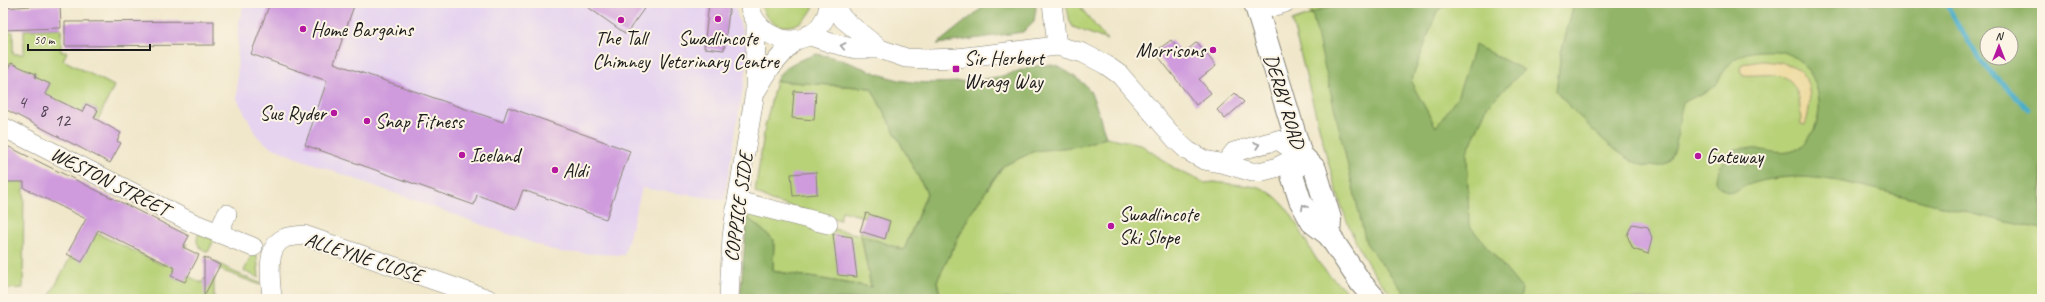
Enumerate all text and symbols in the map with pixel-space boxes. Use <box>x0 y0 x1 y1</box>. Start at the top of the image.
marker: Swadlincote Veterinary Centre <box>713 14 723 24</box>
marker: The Tall Chimney <box>616 15 626 25</box>
place label: Home Bargains <box>311 17 415 42</box>
marker: Home Bargains <box>298 24 308 34</box>
scale bar <box>28 26 150 52</box>
place label: The Tall Chimney <box>592 26 652 74</box>
place label: Swadlincote Veterinary Centre <box>657 26 780 74</box>
north arrow <box>1979 26 2019 66</box>
text: N <box>1996 29 2005 43</box>
text: 50 m <box>34 32 56 48</box>
place label: Morrisons <box>1136 38 1207 63</box>
one-way arrow <box>840 42 846 50</box>
marker: Morrisons <box>1208 45 1218 55</box>
place label: Sir Herbert Wragg Way <box>964 46 1046 94</box>
street label: DERBY ROAD <box>1258 51 1311 154</box>
marker: Sir Herbert Wragg Way <box>951 64 961 74</box>
house number: 4 <box>18 91 28 113</box>
house number: 8 <box>39 99 49 121</box>
place label: Sue Ryder <box>260 101 328 126</box>
marker: Sue Ryder <box>329 108 339 118</box>
house number: 12 <box>54 109 72 131</box>
place label: Snap Fitness <box>375 109 465 134</box>
marker: Snap Fitness <box>362 116 372 126</box>
street label: WESTON STREET <box>47 141 177 224</box>
one-way arrow <box>1254 141 1261 150</box>
place label: Iceland <box>470 143 523 168</box>
place label: Gateway <box>1706 144 1765 169</box>
street label: COPPICE SIDE <box>718 148 759 263</box>
marker: Iceland <box>457 150 467 160</box>
marker: Gateway <box>1693 151 1703 161</box>
place label: Aldi <box>563 158 590 183</box>
marker: Aldi <box>550 165 560 175</box>
place label: Swadlincote Ski Slope <box>1119 202 1200 250</box>
one-way arrow <box>1301 204 1308 212</box>
marker: Swadlincote Ski Slope <box>1106 221 1116 231</box>
street label: ALLEYNE CLOSE <box>302 227 429 289</box>

